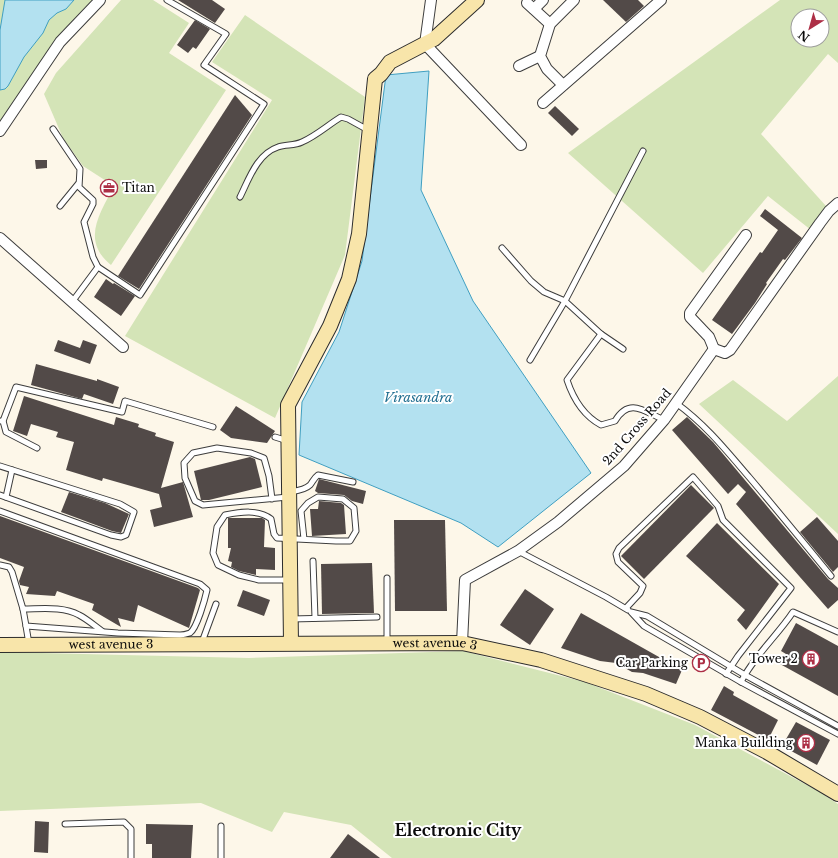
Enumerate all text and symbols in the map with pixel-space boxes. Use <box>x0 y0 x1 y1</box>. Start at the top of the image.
north arrow <box>790 8 830 48</box>
text: N <box>795 27 812 45</box>
office icon: Titan <box>99 178 119 198</box>
place label: Titan <box>122 180 155 195</box>
street label: 2nd Cross Road <box>599 385 674 468</box>
water label: Virasandra <box>384 389 452 406</box>
street label: west avenue 3 <box>393 635 479 653</box>
street label: west avenue 3 <box>69 636 153 652</box>
building icon: Tower 2 <box>801 649 821 669</box>
place label: Tower 2 <box>749 651 798 666</box>
parking icon: Car Parking <box>691 653 711 673</box>
place label: Car Parking <box>615 655 689 670</box>
building icon: Manka Building <box>796 733 816 753</box>
place label: Manka Building <box>695 735 794 750</box>
district label: Electronic City <box>395 820 522 840</box>

